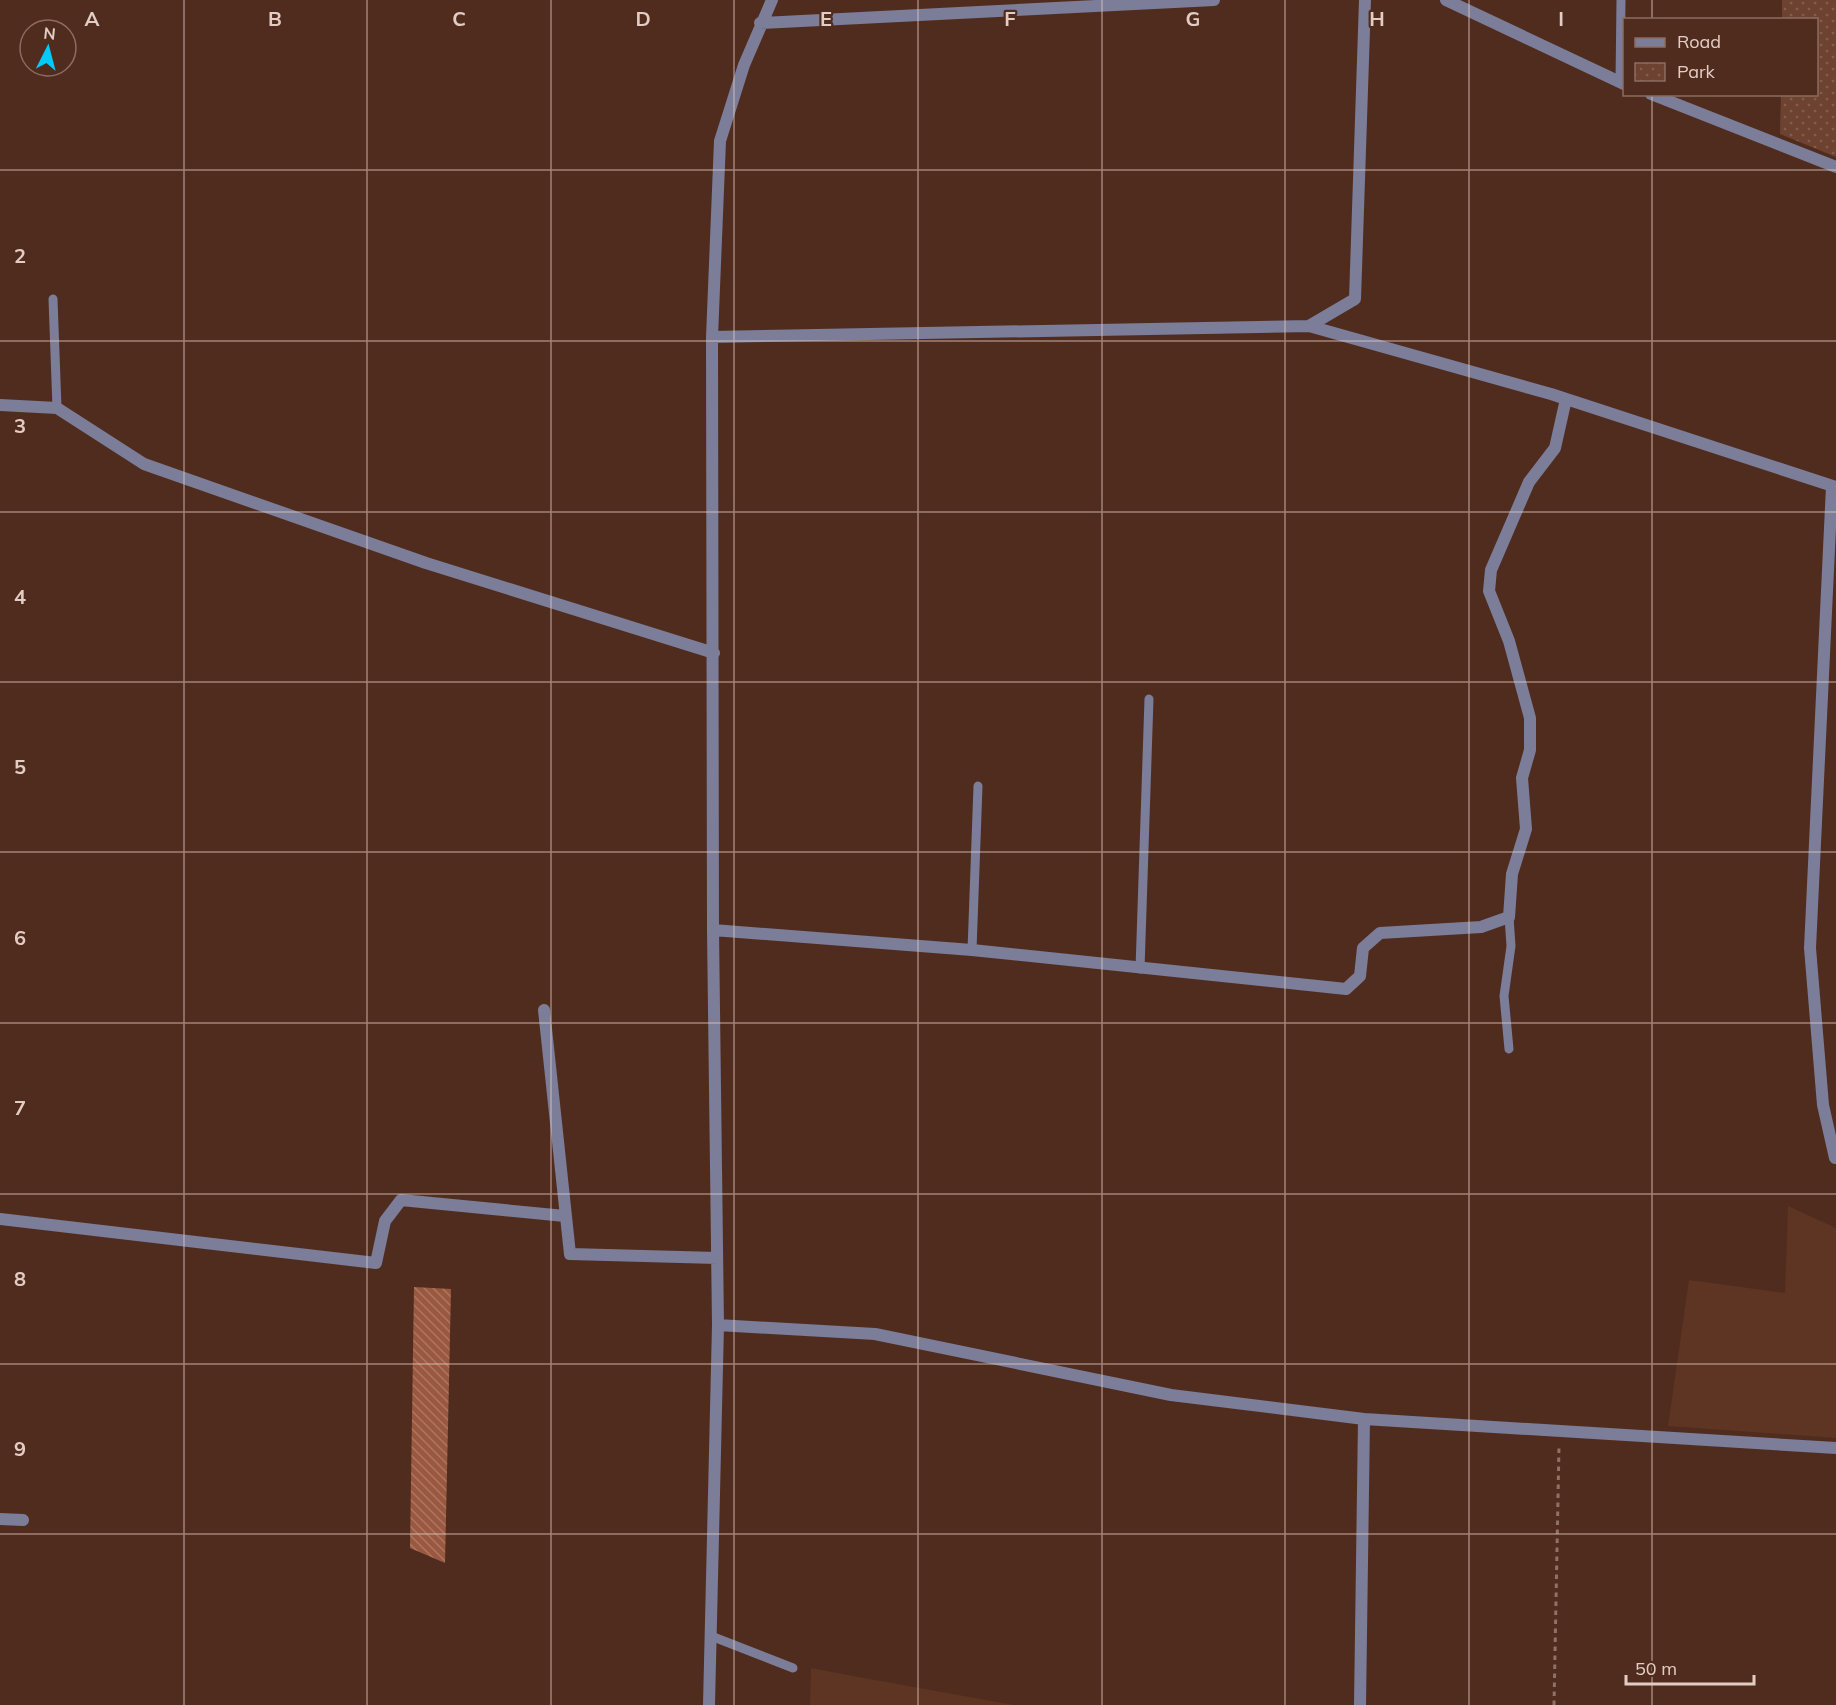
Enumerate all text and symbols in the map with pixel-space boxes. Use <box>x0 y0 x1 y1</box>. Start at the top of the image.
text: A <box>85 6 100 31</box>
text: B <box>268 6 282 31</box>
text: C <box>452 6 466 31</box>
text: D <box>635 6 651 31</box>
text: E <box>820 6 832 31</box>
text: F <box>1004 6 1016 31</box>
text: G <box>1186 6 1200 31</box>
text: H <box>1369 6 1385 31</box>
text: I <box>1558 6 1564 31</box>
north arrow <box>18 18 78 78</box>
legend <box>1623 18 1818 96</box>
text: N <box>43 23 57 44</box>
text: Road <box>1677 30 1721 53</box>
text: Park <box>1677 60 1716 83</box>
text: 2 <box>14 243 26 268</box>
text: 3 <box>14 413 26 438</box>
text: 4 <box>14 584 26 609</box>
text: 5 <box>14 754 26 779</box>
text: 6 <box>14 925 26 950</box>
text: 7 <box>14 1095 26 1120</box>
text: 8 <box>14 1266 26 1291</box>
text: 9 <box>14 1436 26 1461</box>
scale bar <box>1626 1648 1754 1686</box>
text: 50 m <box>1635 1657 1677 1680</box>

